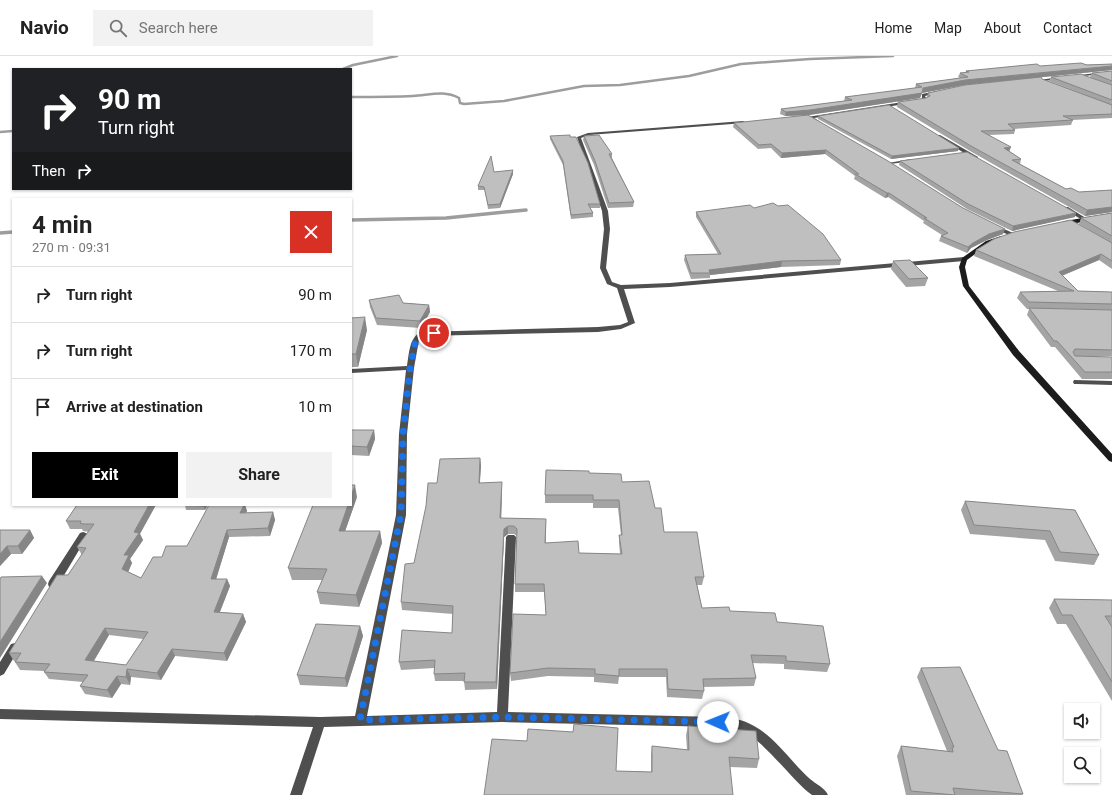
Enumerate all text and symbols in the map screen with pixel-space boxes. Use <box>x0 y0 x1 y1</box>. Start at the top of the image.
search box <box>93 10 373 46</box>
text: Navio <box>20 16 69 39</box>
icon: search <box>107 17 129 39</box>
text: Search here <box>139 19 218 37</box>
text: Home <box>874 20 912 36</box>
text: Map <box>934 20 962 36</box>
text: About <box>984 20 1021 36</box>
text: Contact <box>1043 20 1092 36</box>
text: 90 m <box>98 83 161 116</box>
icon: right <box>32 84 84 136</box>
text: Turn right <box>98 117 175 138</box>
icon: right <box>73 160 95 182</box>
text: Then <box>32 162 65 180</box>
text: 4 min <box>32 211 92 239</box>
button: close <box>290 211 332 253</box>
text: 270 m · 09:31 <box>32 240 111 255</box>
icon: right <box>32 284 54 306</box>
text: Turn right <box>66 286 132 304</box>
text: 90 m <box>298 286 332 304</box>
pin <box>417 316 451 350</box>
icon: arrive <box>423 322 445 344</box>
icon: right <box>32 340 54 362</box>
text: Turn right <box>66 342 132 360</box>
text: 170 m <box>290 342 332 360</box>
icon: arrive <box>32 396 54 418</box>
text: Arrive at destination <box>66 398 203 416</box>
text: 10 m <box>298 398 332 416</box>
button: Exit <box>32 452 178 498</box>
button: Share <box>186 452 332 498</box>
position arrow <box>697 701 739 743</box>
map controls <box>1064 703 1100 783</box>
button: sound <box>1064 703 1100 739</box>
button: search <box>1064 747 1100 783</box>

